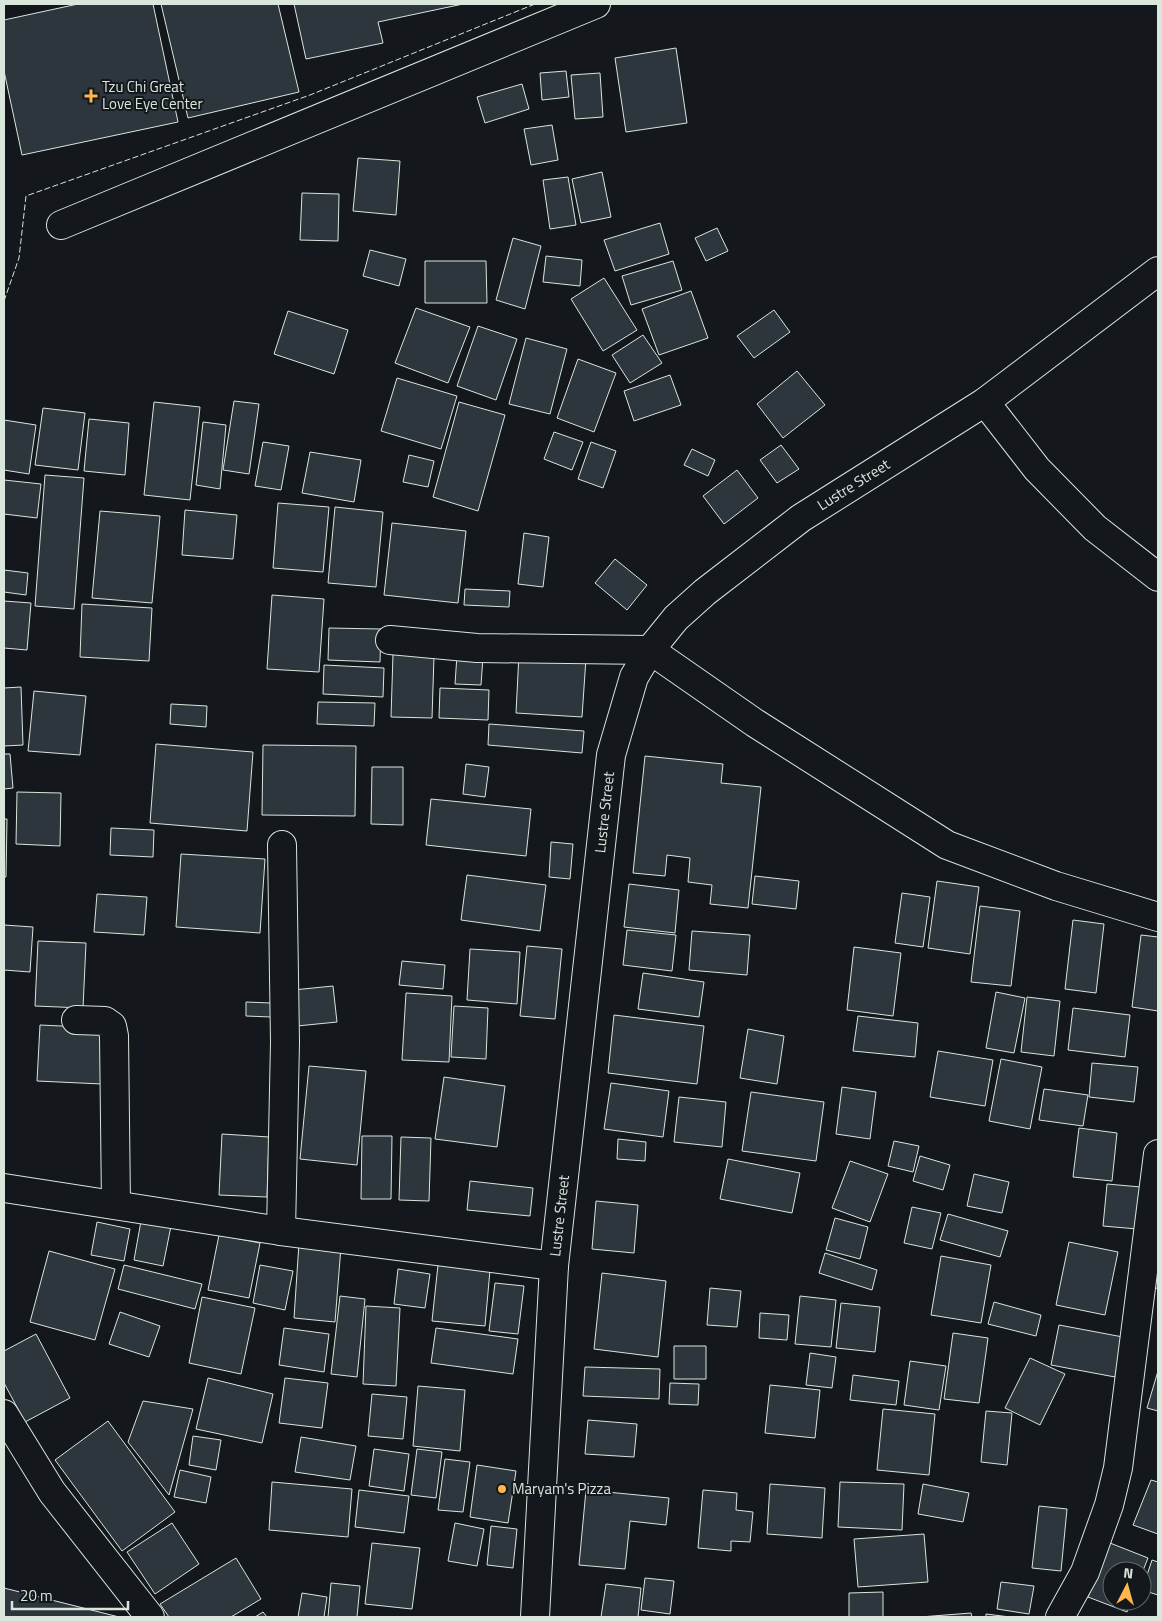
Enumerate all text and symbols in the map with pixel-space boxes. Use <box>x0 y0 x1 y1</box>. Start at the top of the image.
place label: Tzu Chi Great Love Eye Center <box>102 75 203 115</box>
marker: Tzu Chi Great Love Eye Center <box>84 89 98 103</box>
street label: Lustre Street <box>813 452 895 516</box>
street label: Lustre Street <box>588 770 620 854</box>
street label: Lustre Street <box>543 1173 575 1258</box>
place label: Maryam's Pizza <box>512 1477 611 1500</box>
marker: Maryam's Pizza <box>496 1483 508 1495</box>
north arrow <box>1102 1561 1152 1611</box>
text: N <box>1122 1562 1134 1584</box>
scale bar <box>12 1578 129 1610</box>
text: 20 m <box>20 1584 53 1607</box>

